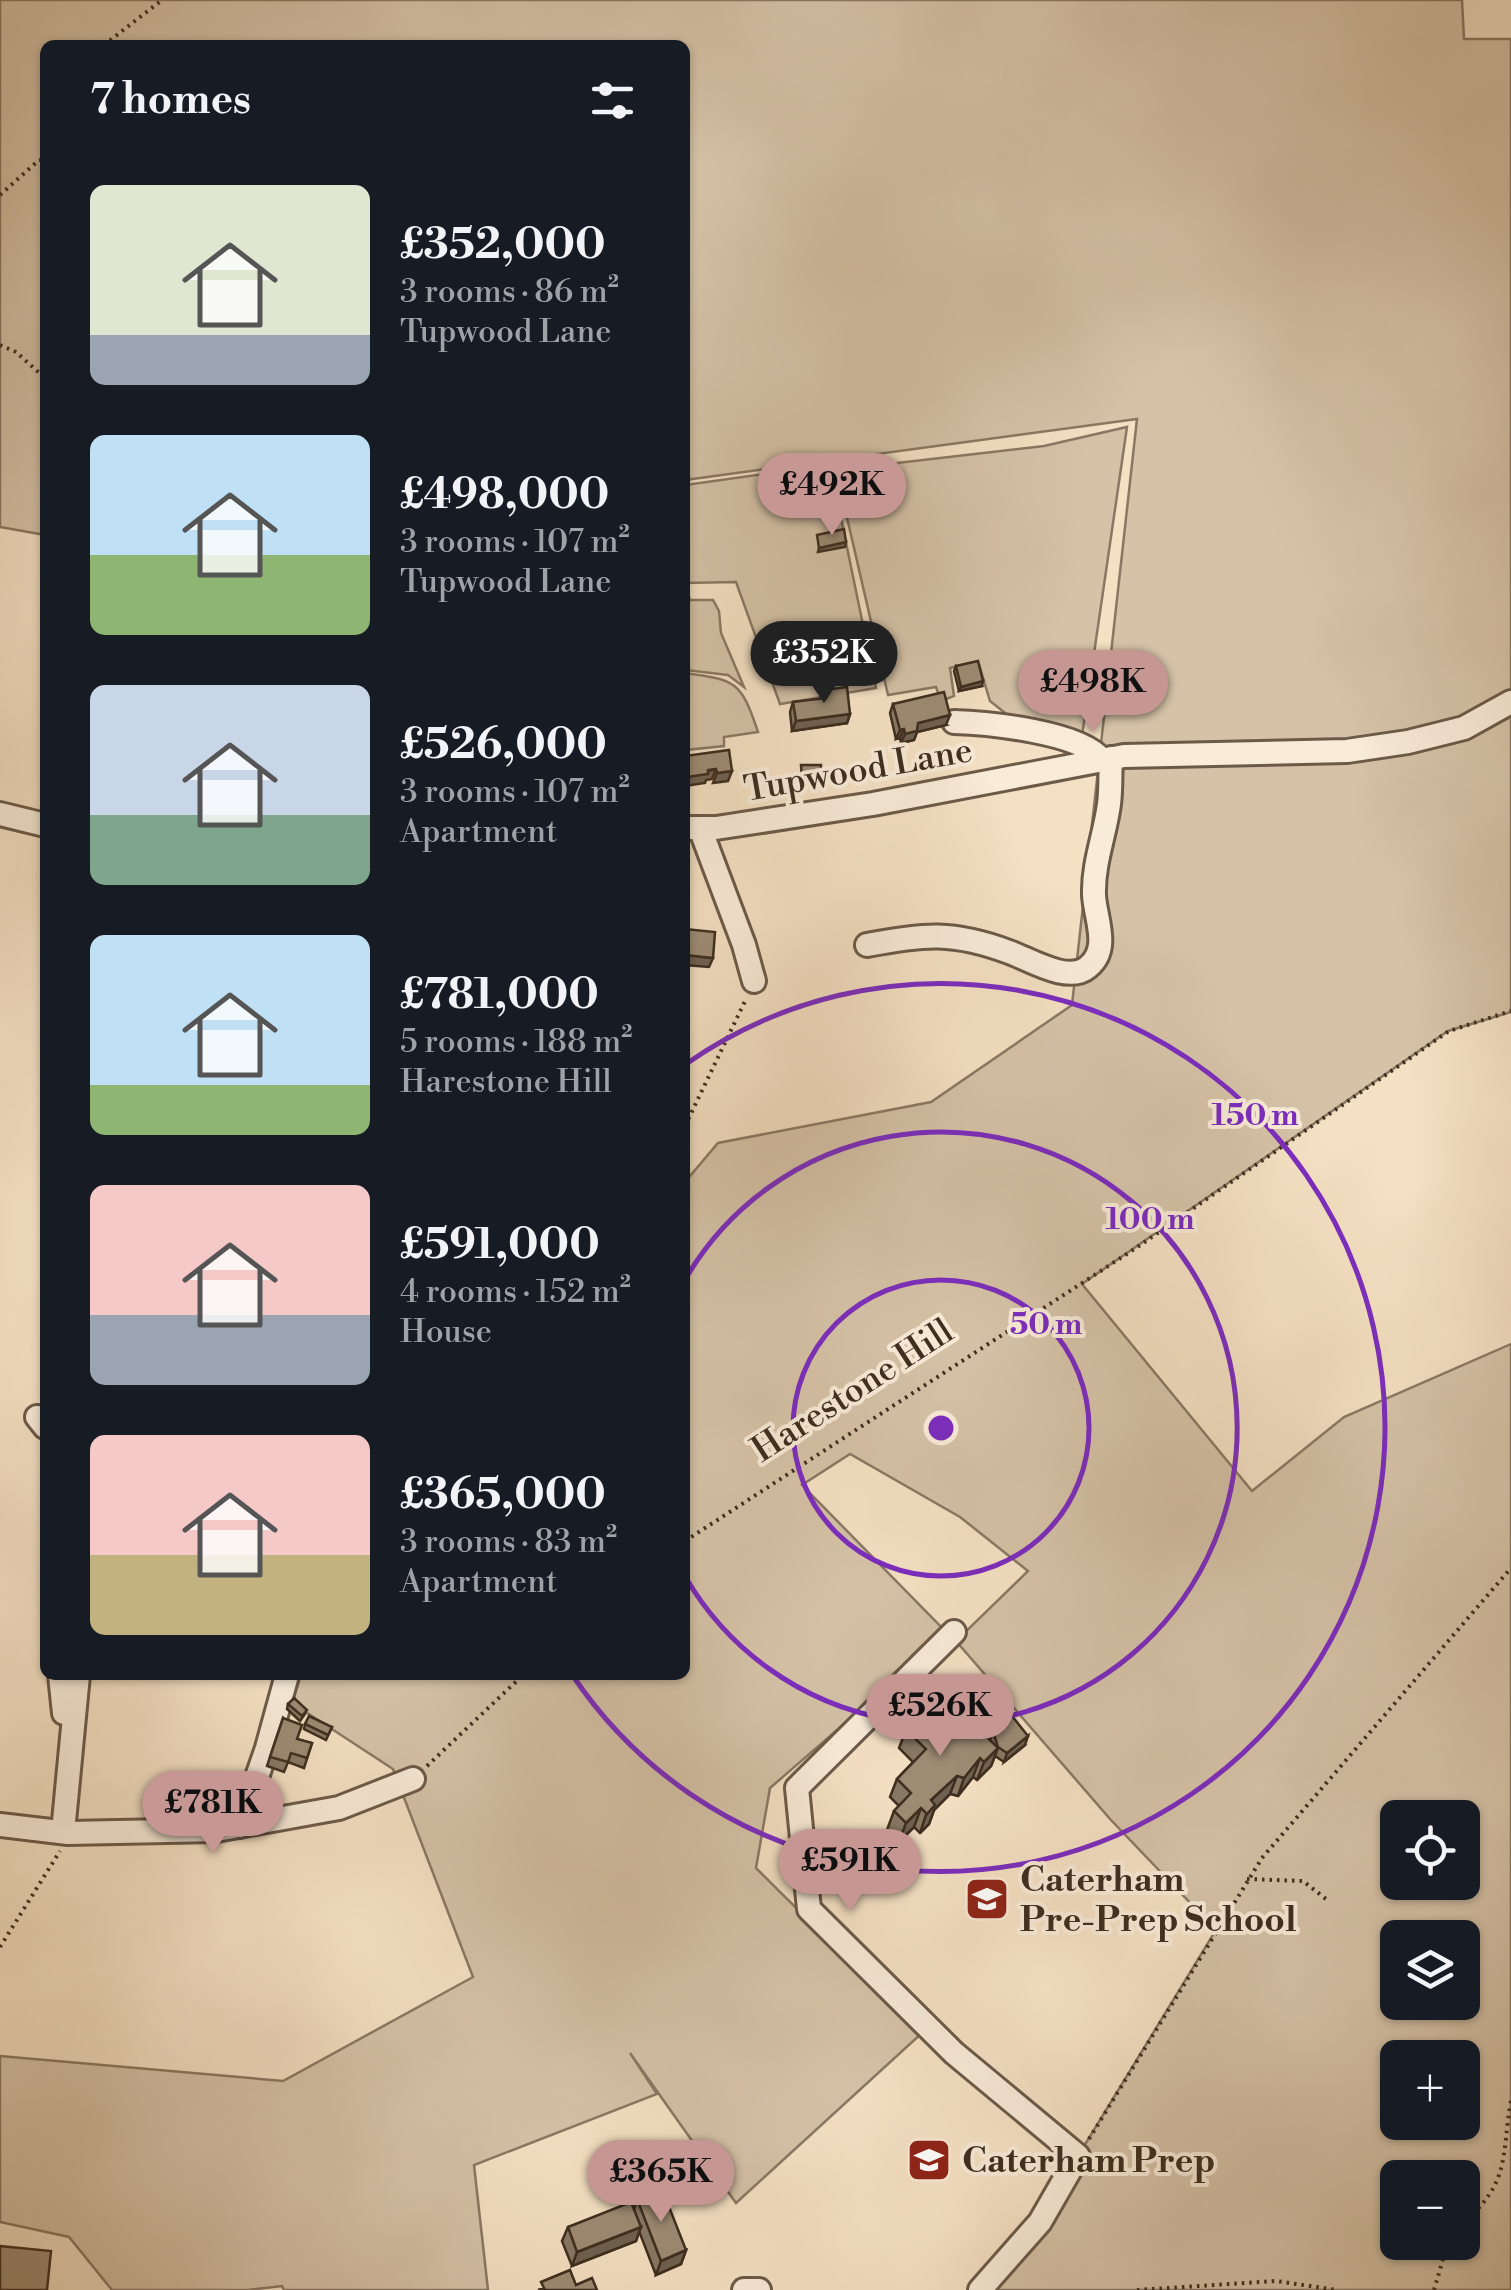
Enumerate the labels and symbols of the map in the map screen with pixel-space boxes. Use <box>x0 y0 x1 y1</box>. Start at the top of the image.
pin: £492K <box>762 453 902 538</box>
pin: £352K <box>754 621 894 706</box>
pin: £498K <box>1023 650 1163 735</box>
street label: Tupwood Lane <box>741 729 976 812</box>
text: 150 m <box>1212 1097 1298 1135</box>
text: 100 m <box>1105 1201 1195 1239</box>
text: 50 m <box>1010 1306 1082 1344</box>
street label: Harestone Hill <box>744 1310 962 1472</box>
centre of rings <box>923 1410 959 1446</box>
pin: £526K <box>870 1674 1010 1759</box>
pin: £781K <box>143 1771 283 1856</box>
pin: £591K <box>780 1829 920 1914</box>
place label: Caterham Pre-Prep School <box>1020 1859 1296 1942</box>
school or university icon: Caterham Pre-Prep School <box>964 1876 1010 1922</box>
school or university icon: Caterham Prep <box>906 2137 952 2183</box>
pin: £365K <box>591 2140 731 2225</box>
place label: Caterham Prep <box>962 2140 1216 2183</box>

